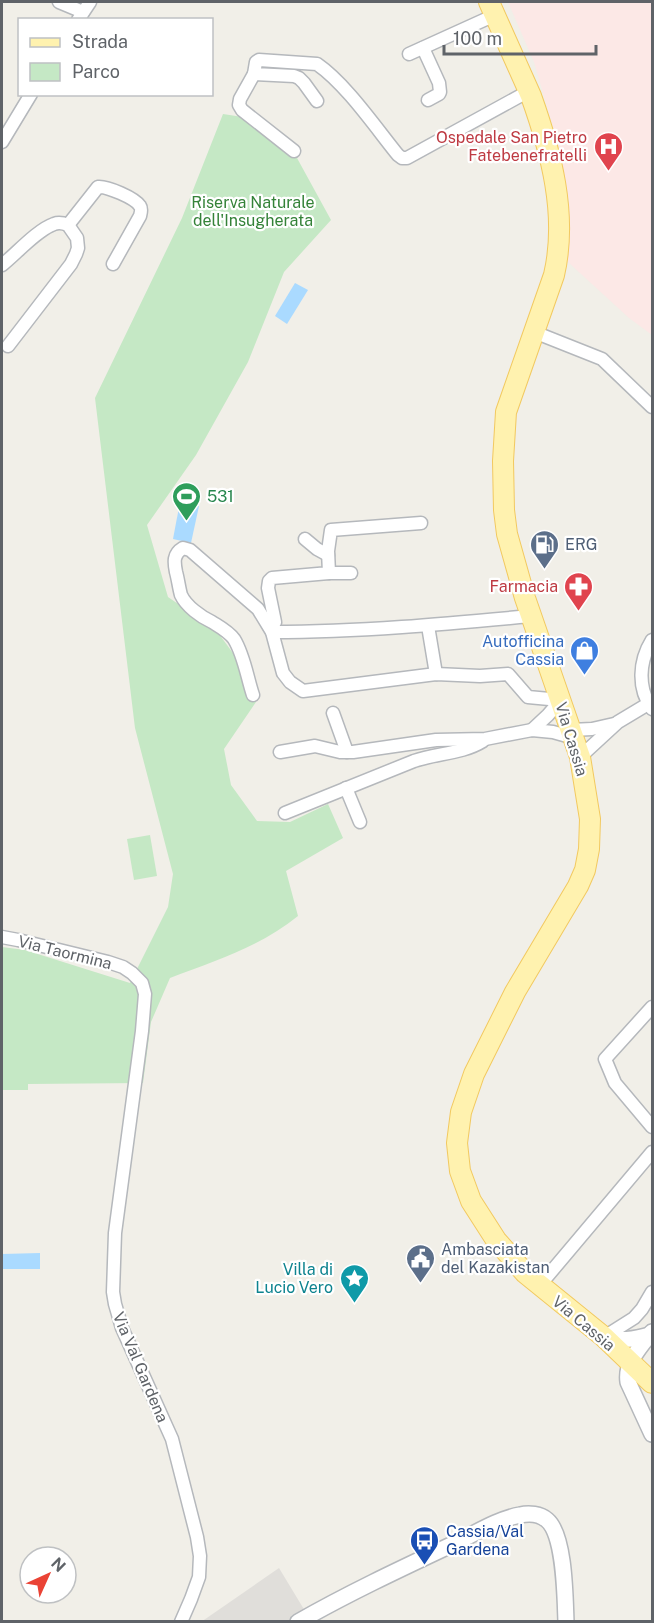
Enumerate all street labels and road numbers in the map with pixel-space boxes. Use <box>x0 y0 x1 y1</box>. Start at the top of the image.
street label: Via Cassia <box>551 700 592 778</box>
street label: Via Taormina <box>16 932 114 973</box>
street label: Via Cassia <box>548 1292 619 1355</box>
street label: Via Val Gardena <box>109 1309 172 1425</box>

